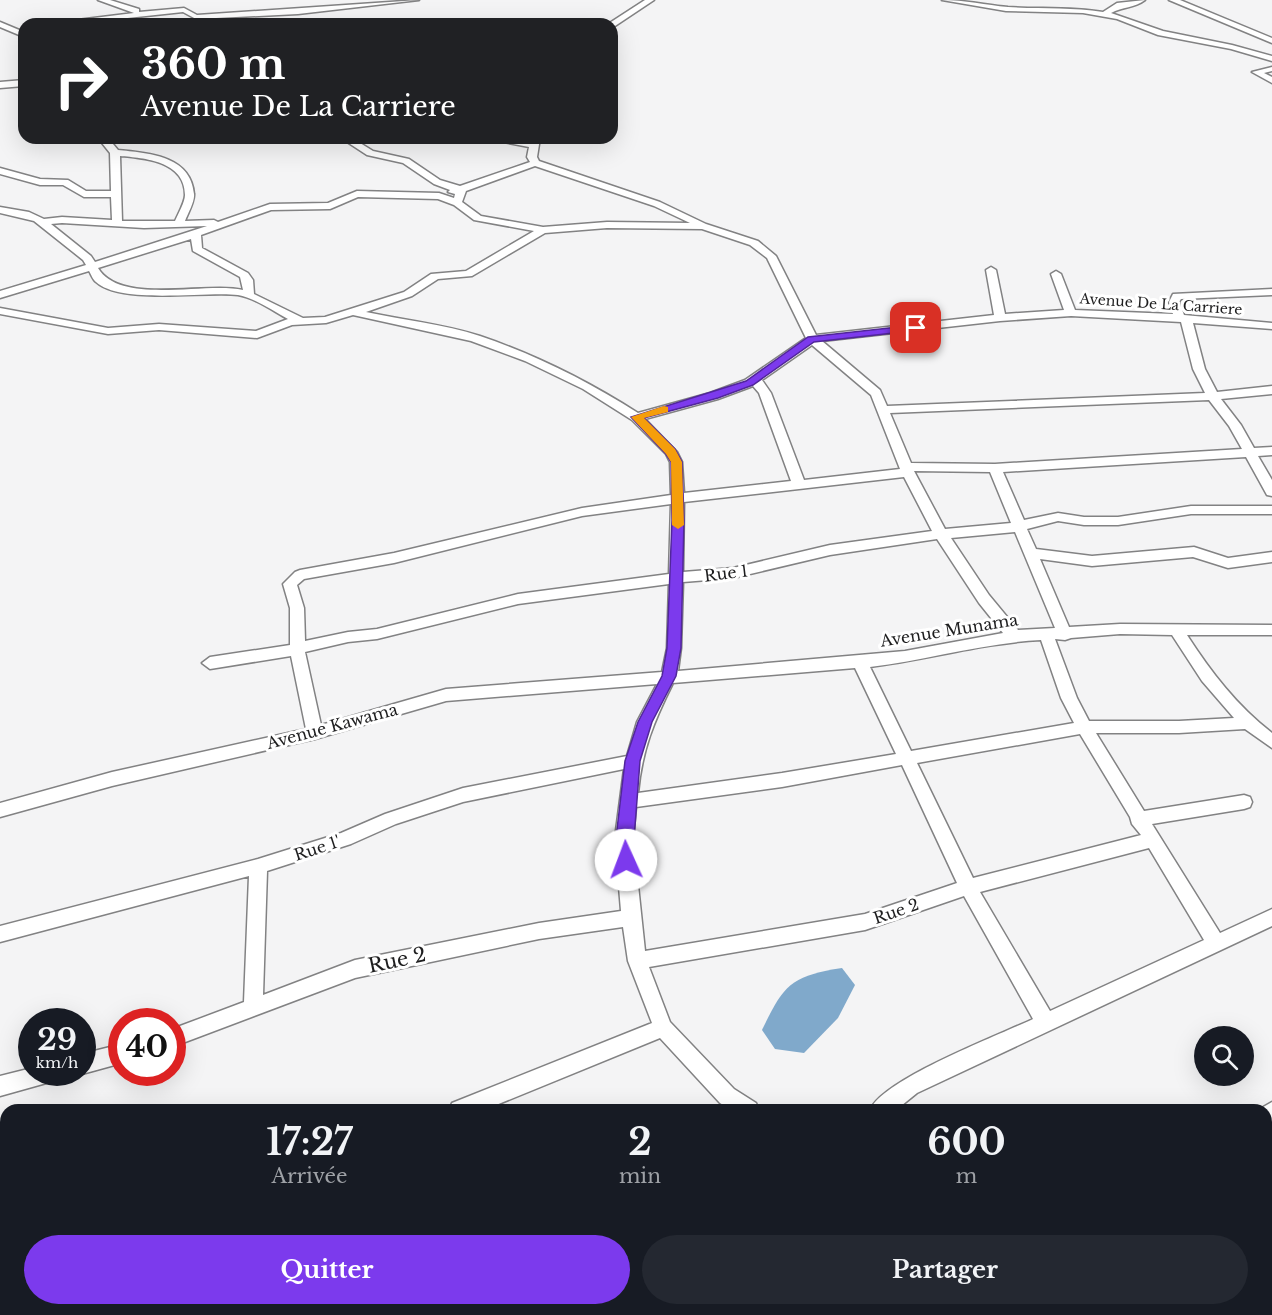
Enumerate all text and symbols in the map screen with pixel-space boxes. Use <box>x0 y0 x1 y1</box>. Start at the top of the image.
text: 360 m <box>141 38 285 90</box>
icon: right <box>42 42 120 120</box>
text: Avenue De La Carriere <box>141 90 456 123</box>
street label: Avenue De La Carriere <box>1078 289 1243 319</box>
pin <box>890 302 941 353</box>
icon: arrive <box>899 311 932 344</box>
street label: Rue 1 <box>703 560 749 586</box>
street label: Avenue Munama <box>878 609 1019 651</box>
street label: Avenue Kawama <box>263 699 400 753</box>
position arrow <box>594 828 658 892</box>
street label: Rue 1' <box>291 831 343 865</box>
street label: Rue 2 <box>871 894 921 928</box>
street label: Rue 2 <box>366 942 428 978</box>
speed limit sign: 40 <box>108 1008 186 1086</box>
text: 29 <box>37 1021 77 1058</box>
map controls <box>1194 1026 1254 1086</box>
button: search <box>1194 1026 1254 1086</box>
text: km/h <box>36 1053 78 1072</box>
text: 17:27 <box>266 1120 353 1165</box>
text: 2 <box>628 1120 652 1165</box>
text: 600 <box>927 1120 1006 1165</box>
text: Arrivée <box>271 1164 347 1188</box>
text: min <box>619 1164 661 1188</box>
text: m <box>956 1164 977 1188</box>
button: Quitter <box>24 1235 630 1304</box>
button: Partager <box>642 1235 1248 1304</box>

